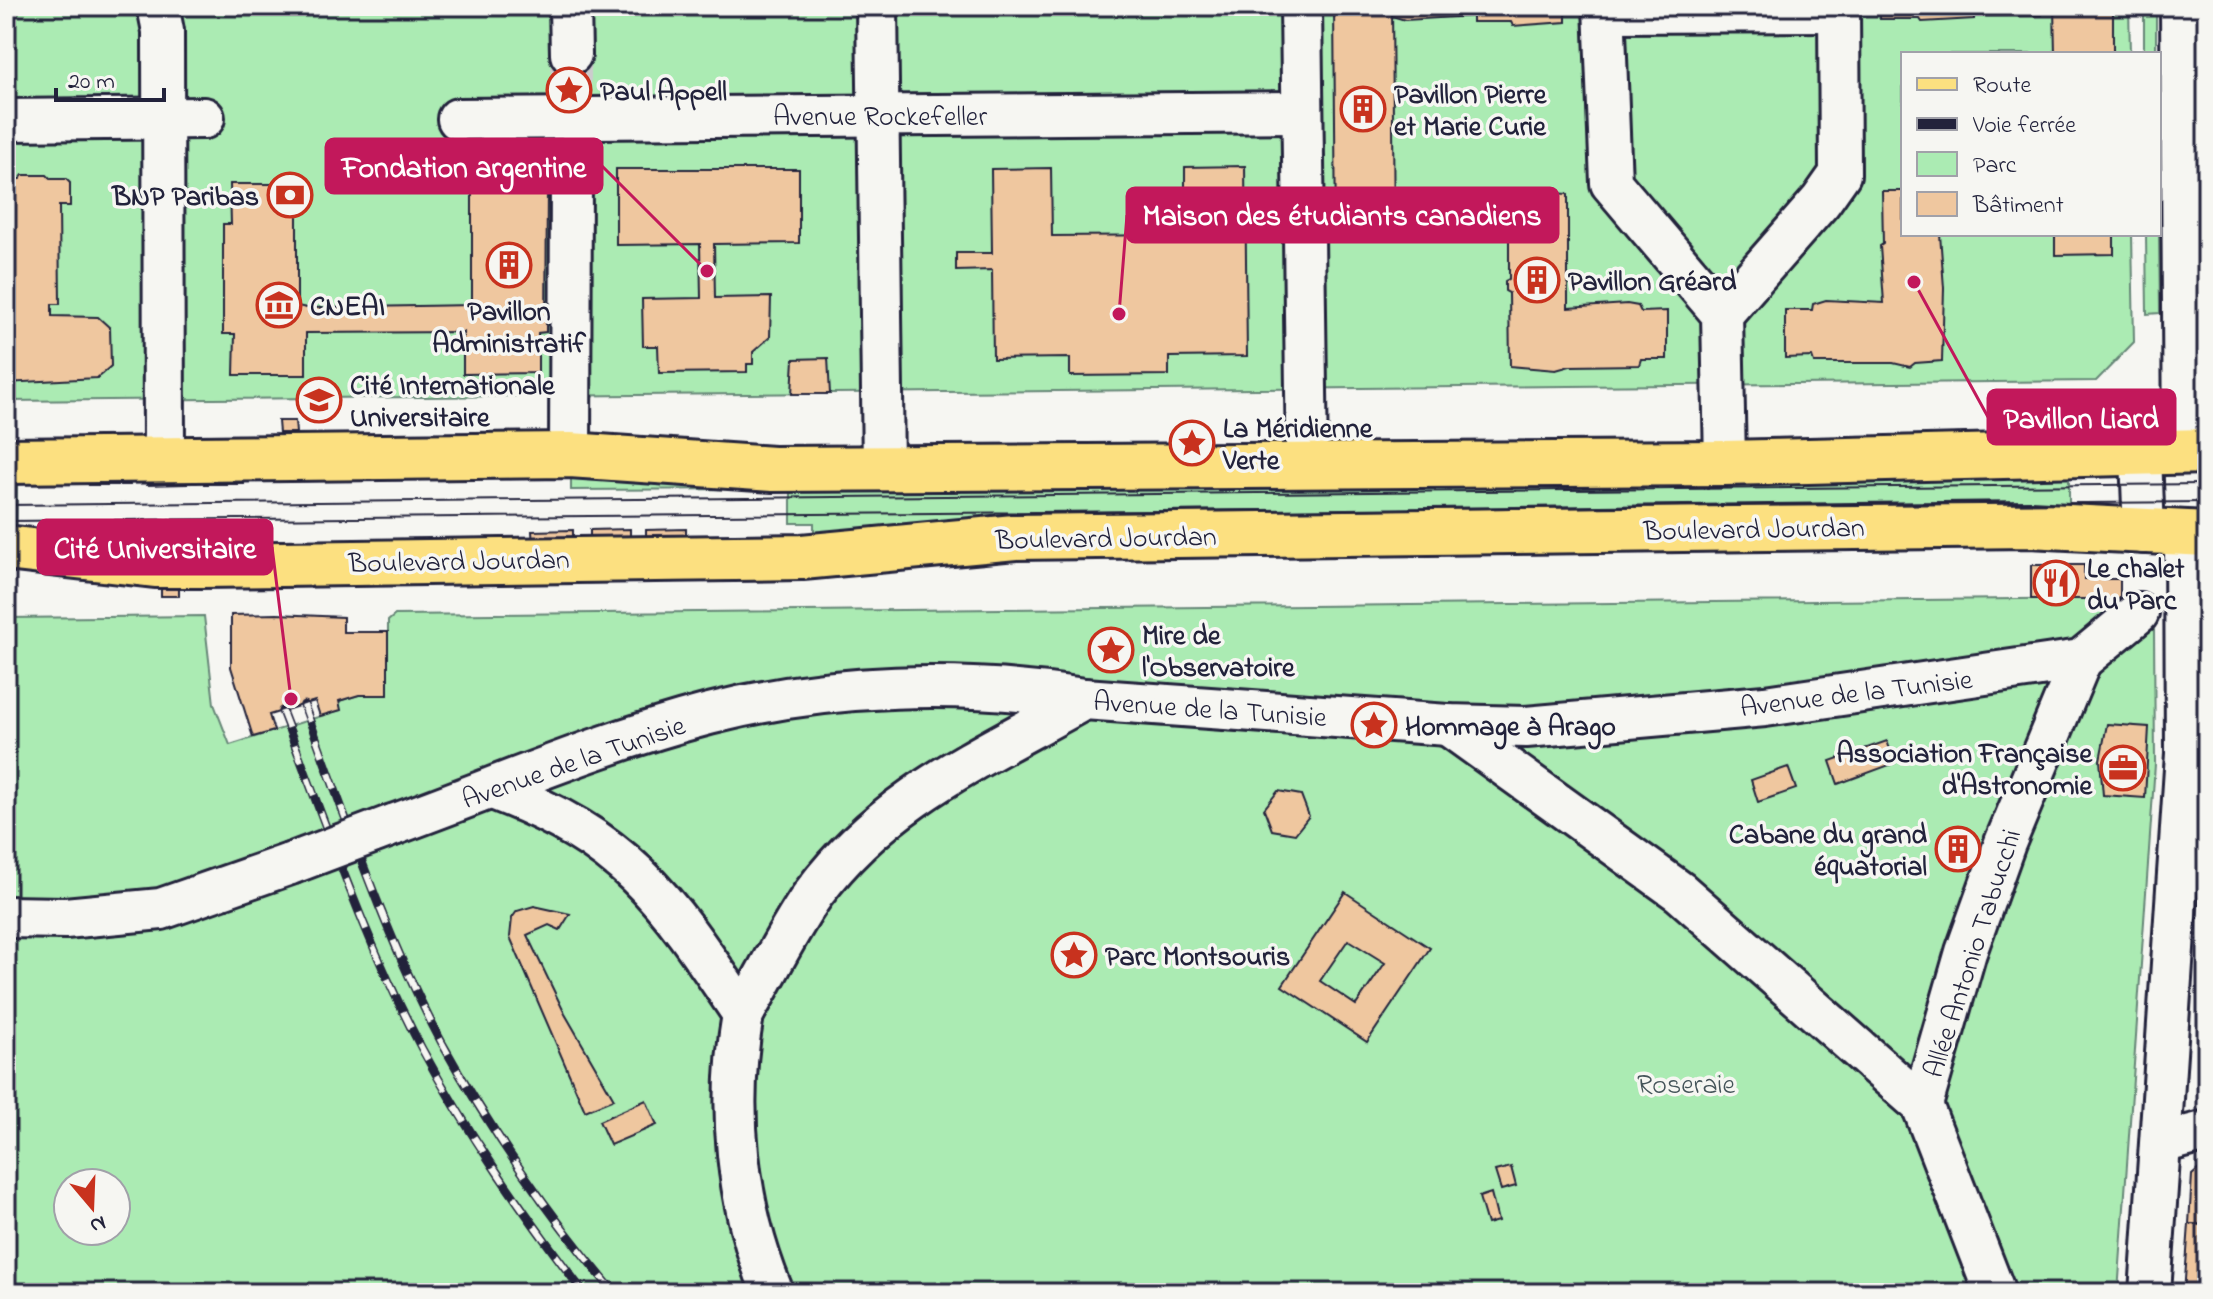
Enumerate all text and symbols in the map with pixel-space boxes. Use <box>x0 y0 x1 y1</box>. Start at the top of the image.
scale bar <box>56 52 164 102</box>
legend <box>1901 52 2161 236</box>
text: 20 m <box>68 65 115 100</box>
place icon: Paul Appell <box>545 66 593 114</box>
text: Route <box>1973 69 2031 104</box>
place label: Paul Appell <box>600 73 727 114</box>
place label: Pavillon Pierre et Marie Curie <box>1394 76 1548 149</box>
building icon: Pavillon Pierre et Marie Curie <box>1339 85 1387 133</box>
street label: Avenue Rockefeller <box>773 98 987 139</box>
text: Voie ferrée <box>1972 109 2076 144</box>
callout: Fondation argentine <box>326 139 602 193</box>
text: Fondation argentine <box>340 148 588 193</box>
text: Parc <box>1973 149 2017 184</box>
bank icon: BNP Paribas <box>266 171 314 219</box>
place label: BNP Paribas <box>110 178 259 219</box>
callout: Maison des étudiants canadiens <box>1127 188 1558 242</box>
text: Bâtiment <box>1972 189 2064 224</box>
text: Maison des étudiants canadiens <box>1143 196 1542 240</box>
building icon: Pavillon Administratif <box>485 241 533 289</box>
building icon: Pavillon Gréard <box>1513 256 1561 304</box>
place label: Pavillon Gréard <box>1568 263 1737 304</box>
museum icon: CNEAI <box>255 281 303 329</box>
place label: CNEAI <box>310 288 385 329</box>
place label: Pavillon Administratif <box>432 293 587 366</box>
place label: Cité Internationale Universitaire <box>350 367 556 440</box>
school or university icon: Cité Internationale Universitaire <box>295 376 343 424</box>
callout: Pavillon Liard <box>1988 390 2175 444</box>
text: Pavillon Liard <box>2003 399 2159 443</box>
place label: La Méridienne Verte <box>1222 410 1374 483</box>
place icon: La Méridienne Verte <box>1168 419 1216 467</box>
street label: Boulevard Jourdan <box>1642 509 1865 554</box>
street label: Boulevard Jourdan <box>994 518 1217 563</box>
callout: Cité Universitaire <box>38 520 272 574</box>
text: Cité Universitaire <box>54 529 258 573</box>
street label: Boulevard Jourdan <box>347 541 570 586</box>
place label: Le chalet du Parc <box>2087 550 2185 623</box>
restaurant icon: Le chalet du Parc <box>2032 559 2080 607</box>
place label: Mire de l'Observatoire <box>1142 617 1296 690</box>
place icon: Mire de l'Observatoire <box>1087 626 1135 674</box>
street label: Avenue de la Tunisie <box>1738 661 1975 730</box>
street label: Avenue de la Tunisie <box>1092 683 1328 740</box>
place icon: Hommage à Arago <box>1350 701 1398 749</box>
street label: Avenue de la Tunisie <box>457 707 692 822</box>
place label: Hommage à Arago <box>1405 708 1616 750</box>
place label: Association Française d'Astronomie <box>1836 735 2093 808</box>
office icon: Association Française d'Astronomie <box>2099 744 2147 792</box>
place label: Cabane du grand équatorial <box>1729 816 1927 889</box>
street label: Allée Antonio Tabucchi <box>1915 824 2034 1084</box>
building icon: Cabane du grand équatorial <box>1934 825 1982 873</box>
place icon: Parc Montsouris <box>1050 931 1098 979</box>
place label: Parc Montsouris <box>1105 938 1290 979</box>
park label: Roseraie <box>1637 1066 1736 1107</box>
north arrow <box>52 1167 132 1247</box>
text: N <box>85 1206 110 1241</box>

